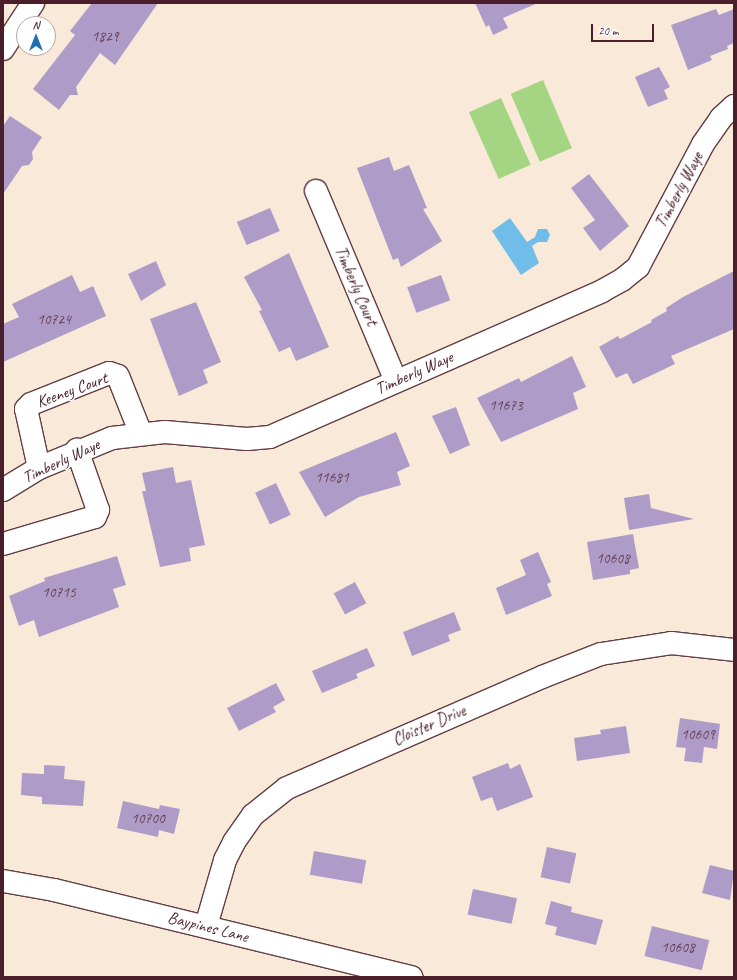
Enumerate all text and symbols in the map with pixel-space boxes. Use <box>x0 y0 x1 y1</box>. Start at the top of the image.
north arrow <box>16 16 56 56</box>
scale bar <box>593 16 656 42</box>
text: N <box>33 18 39 32</box>
text: 20 m <box>598 23 618 39</box>
house number: 1829 <box>92 28 118 46</box>
street label: Timberly Waye <box>651 149 707 231</box>
street label: Timberly Court <box>330 243 382 329</box>
house number: 10724 <box>37 311 71 329</box>
street label: Timberly Waye <box>372 347 456 399</box>
street label: Keeney Court <box>34 368 110 412</box>
house number: 11673 <box>489 397 523 415</box>
street label: Timberly Waye <box>19 434 103 488</box>
house number: 11681 <box>315 469 349 487</box>
house number: 10608 <box>596 550 630 568</box>
house number: 10715 <box>42 584 76 602</box>
street label: Cloister Drive <box>389 700 469 750</box>
house number: 10609 <box>681 726 715 744</box>
house number: 10700 <box>131 810 165 828</box>
street label: Baypines Lane <box>166 907 250 947</box>
house number: 10608 <box>661 939 695 957</box>

